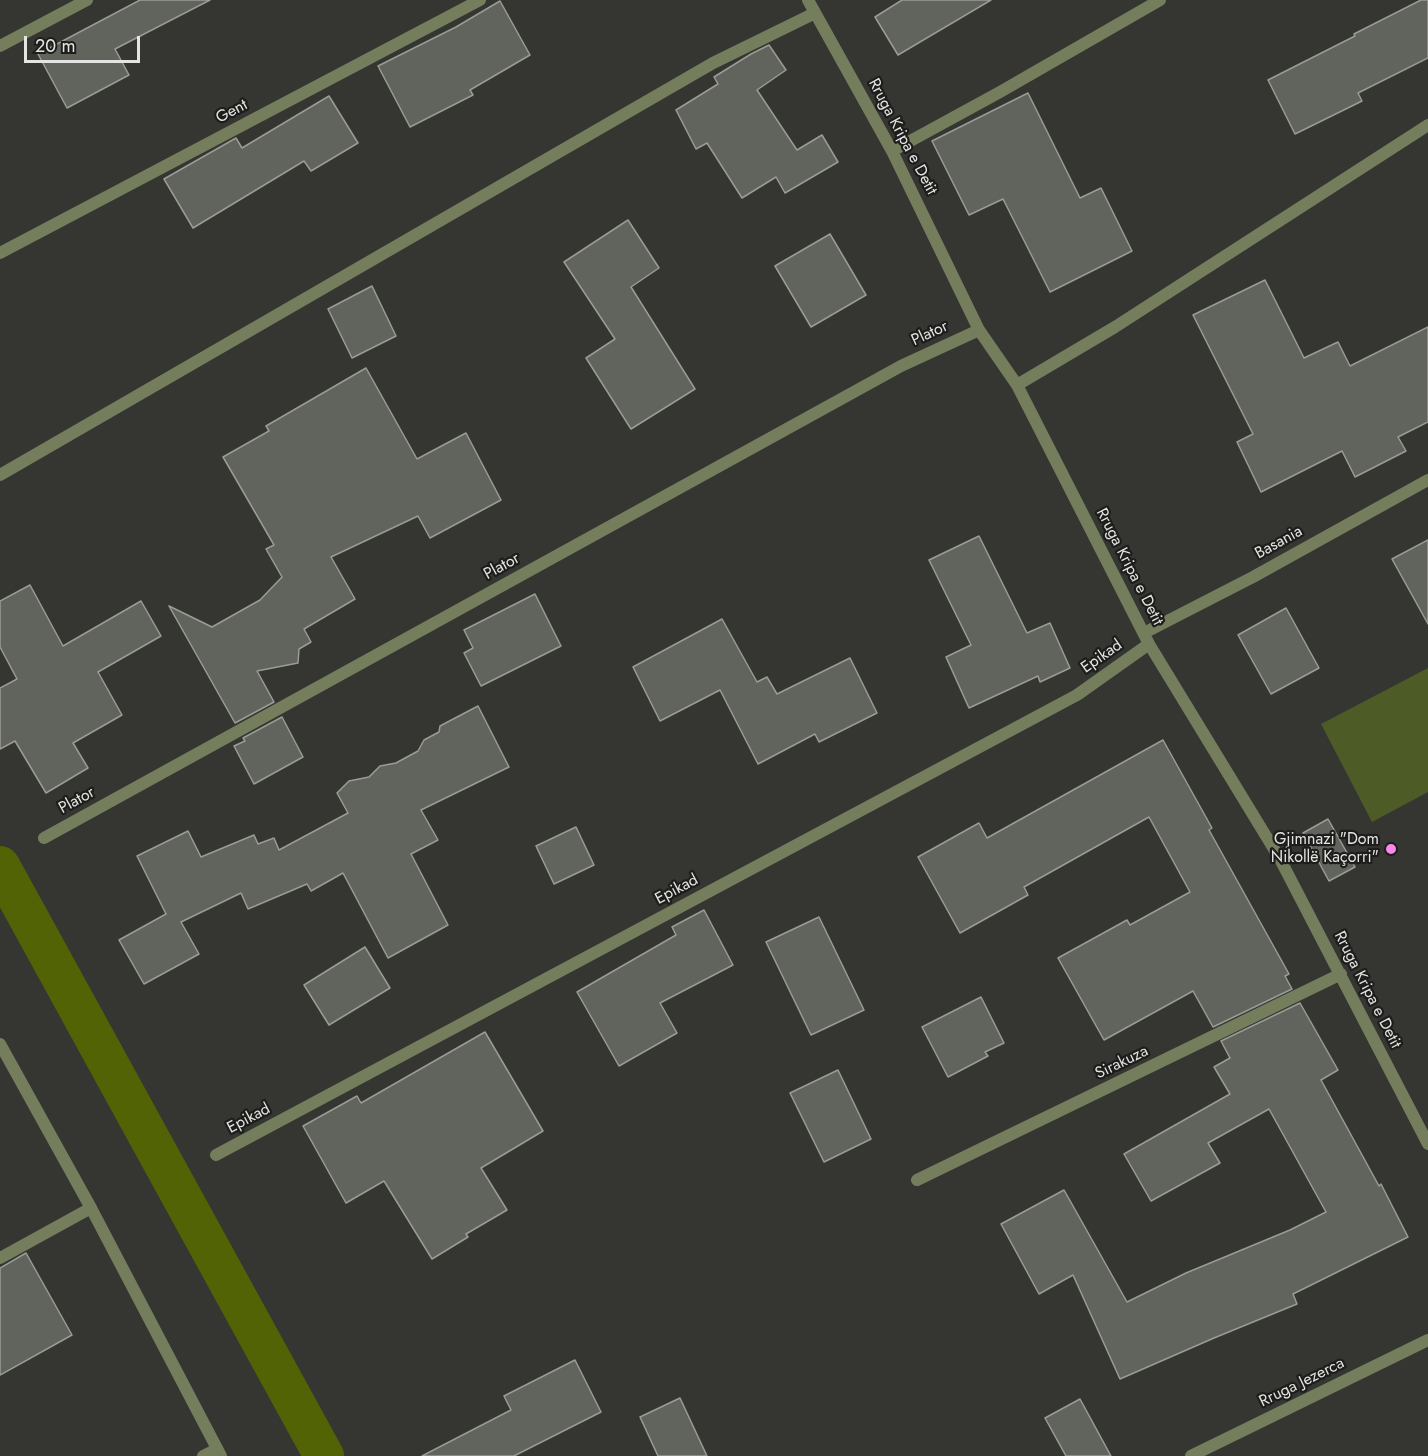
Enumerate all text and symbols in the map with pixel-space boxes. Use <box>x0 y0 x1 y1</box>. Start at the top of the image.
scale bar <box>27 24 142 62</box>
text: 20 m <box>35 33 75 59</box>
street label: Rruga Kripa e Detit <box>863 76 941 198</box>
street label: Gent <box>213 96 251 128</box>
street label: Plator <box>909 317 951 351</box>
street label: Rruga Kripa e Detit <box>1091 505 1167 629</box>
street label: Basania <box>1252 522 1306 564</box>
street label: Plator <box>481 549 523 585</box>
street label: Epikad <box>1078 636 1126 678</box>
street label: Plator <box>56 783 98 819</box>
place label: Gjimnazi "Dom Nikollë Kaçorri" <box>1271 830 1379 868</box>
marker: Gjimnazi "Dom Nikollë Kaçorri" <box>1384 842 1398 856</box>
street label: Epikad <box>652 871 702 909</box>
street label: Rruga Kripa e Detit <box>1329 928 1405 1052</box>
street label: Sirakuza <box>1092 1042 1152 1084</box>
street label: Epikad <box>224 1100 274 1138</box>
street label: Rruga Jezerca <box>1256 1354 1348 1412</box>

